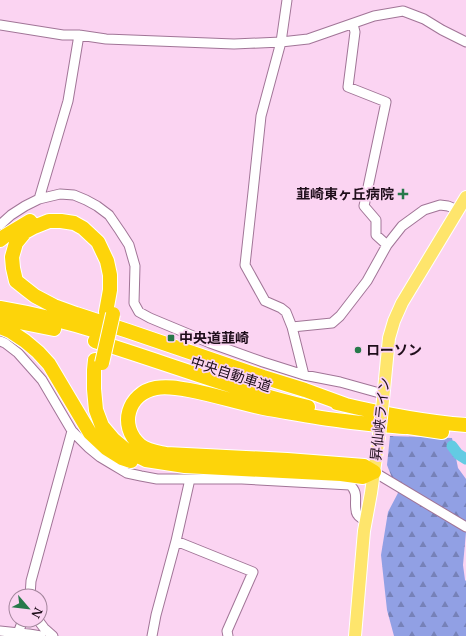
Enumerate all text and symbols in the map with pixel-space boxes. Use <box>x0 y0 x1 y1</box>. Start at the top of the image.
place label: 韮崎東ヶ丘病院 <box>296 185 394 203</box>
marker: 韮崎東ヶ丘病院 <box>397 188 409 200</box>
place label: 中央道韮崎 <box>179 329 249 347</box>
marker: 中央道韮崎 <box>166 333 176 343</box>
place label: ローソン <box>366 341 422 359</box>
marker: ローソン <box>353 345 363 355</box>
street label: 中央自動車道 <box>188 352 274 396</box>
street label: 昇仙峡ライン <box>367 376 393 462</box>
north arrow <box>8 588 48 628</box>
text: N <box>28 605 45 621</box>

